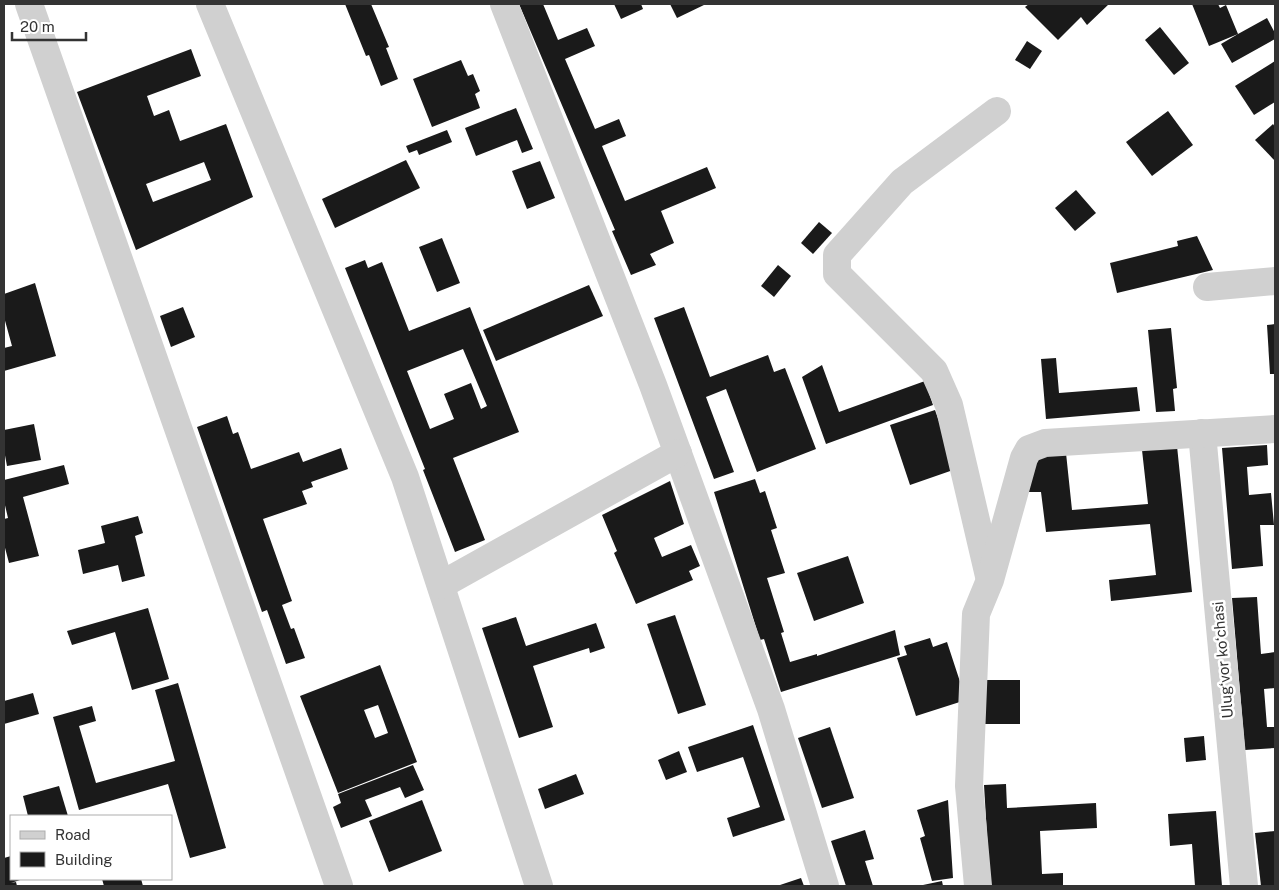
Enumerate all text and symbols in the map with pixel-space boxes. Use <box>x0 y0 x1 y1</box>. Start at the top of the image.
scale bar <box>12 10 86 42</box>
text: 20 m <box>20 18 55 35</box>
street label: Ulugʻvor koʻchasi <box>1209 601 1236 719</box>
legend <box>10 815 172 880</box>
text: Road <box>55 826 91 843</box>
text: Building <box>55 851 113 868</box>

